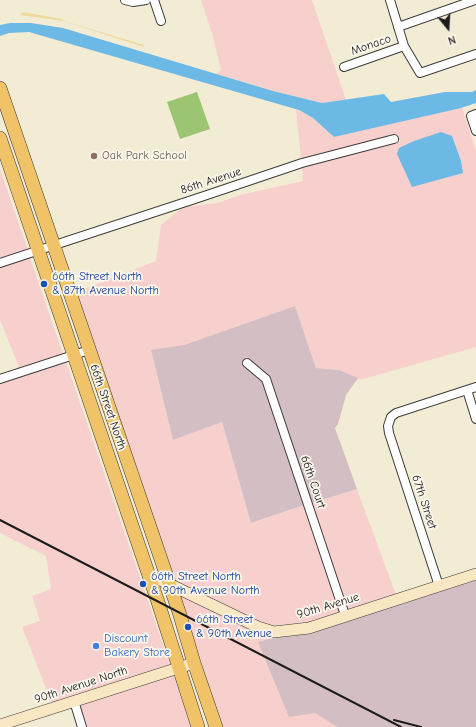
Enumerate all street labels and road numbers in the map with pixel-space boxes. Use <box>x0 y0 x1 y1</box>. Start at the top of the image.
street label: Monaco <box>349 31 393 59</box>
street label: 86th Avenue <box>179 164 243 198</box>
street label: 66th Street North <box>87 362 129 452</box>
street label: 66th Court <box>297 454 329 510</box>
street label: 67th Street <box>408 473 440 531</box>
street label: 90th Avenue <box>295 590 361 622</box>
street label: 90th Avenue North <box>33 663 129 707</box>

